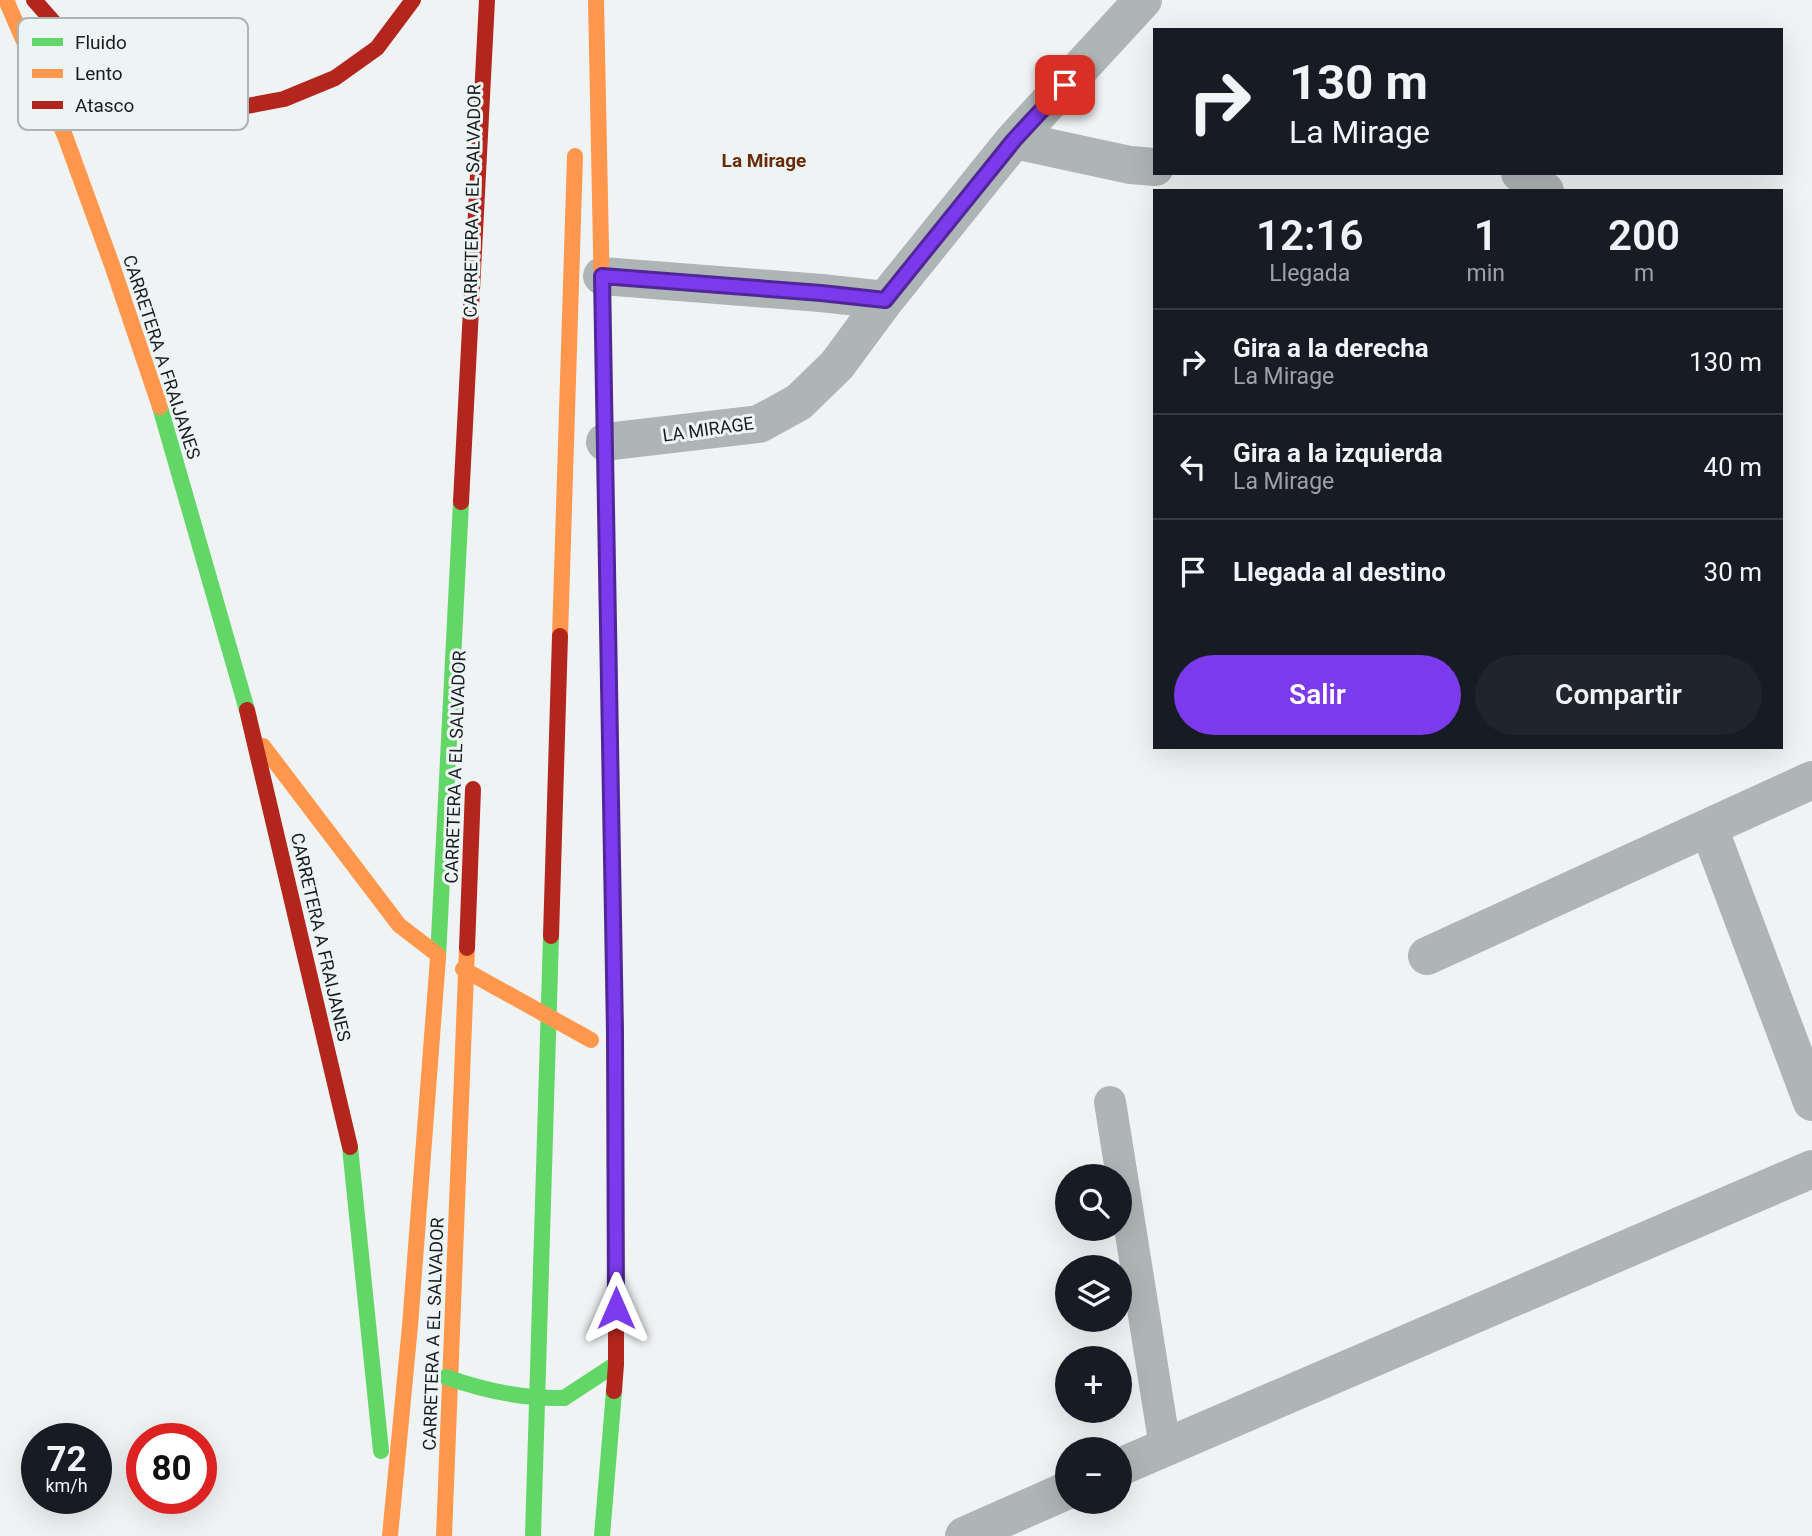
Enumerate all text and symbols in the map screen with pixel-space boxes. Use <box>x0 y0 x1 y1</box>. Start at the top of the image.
legend <box>18 18 248 130</box>
text: Fluido <box>75 31 127 54</box>
text: 130 m <box>1289 54 1428 111</box>
pin <box>1035 55 1095 115</box>
icon: right <box>1174 56 1265 147</box>
text: Lento <box>75 62 123 85</box>
icon: arrive <box>1046 66 1084 104</box>
street label: CARRETERA A EL SALVADOR <box>459 84 485 318</box>
text: Atasco <box>75 94 134 117</box>
text: La Mirage <box>1289 113 1430 151</box>
district label: La Mirage <box>722 149 806 172</box>
text: 12:16 <box>1256 211 1363 260</box>
text: 1 <box>1474 211 1498 260</box>
text: 200 <box>1608 211 1680 260</box>
street label: CARRETERA A FRAIJANES <box>119 252 205 462</box>
text: Llegada <box>1269 260 1350 287</box>
text: min <box>1466 260 1505 287</box>
text: m <box>1634 260 1654 287</box>
text: Gira a la derecha <box>1233 333 1429 363</box>
icon: right <box>1174 343 1212 381</box>
text: 130 m <box>1689 347 1762 377</box>
text: La Mirage <box>1233 363 1334 390</box>
street label: LA MIRAGE <box>661 412 755 446</box>
text: Gira a la izquierda <box>1233 438 1443 468</box>
icon: left <box>1174 448 1212 486</box>
text: 40 m <box>1704 452 1762 482</box>
text: La Mirage <box>1233 468 1334 495</box>
icon: arrive <box>1174 553 1212 591</box>
text: Llegada al destino <box>1233 557 1446 587</box>
text: 30 m <box>1704 557 1762 587</box>
street label: CARRETERA A EL SALVADOR <box>440 650 470 884</box>
button: Salir <box>1174 655 1461 735</box>
button: Compartir <box>1475 655 1762 735</box>
street label: CARRETERA A FRAIJANES <box>287 831 355 1044</box>
map controls <box>1055 1164 1132 1514</box>
button: search <box>1055 1164 1132 1241</box>
street label: CARRETERA A EL SALVADOR <box>418 1217 448 1451</box>
button: layers <box>1055 1255 1132 1332</box>
position arrow <box>579 1271 653 1345</box>
button: + <box>1055 1346 1132 1423</box>
speed limit sign: 80 <box>126 1423 217 1514</box>
button: − <box>1055 1437 1132 1514</box>
text: 72 <box>46 1439 87 1480</box>
text: km/h <box>45 1475 88 1496</box>

